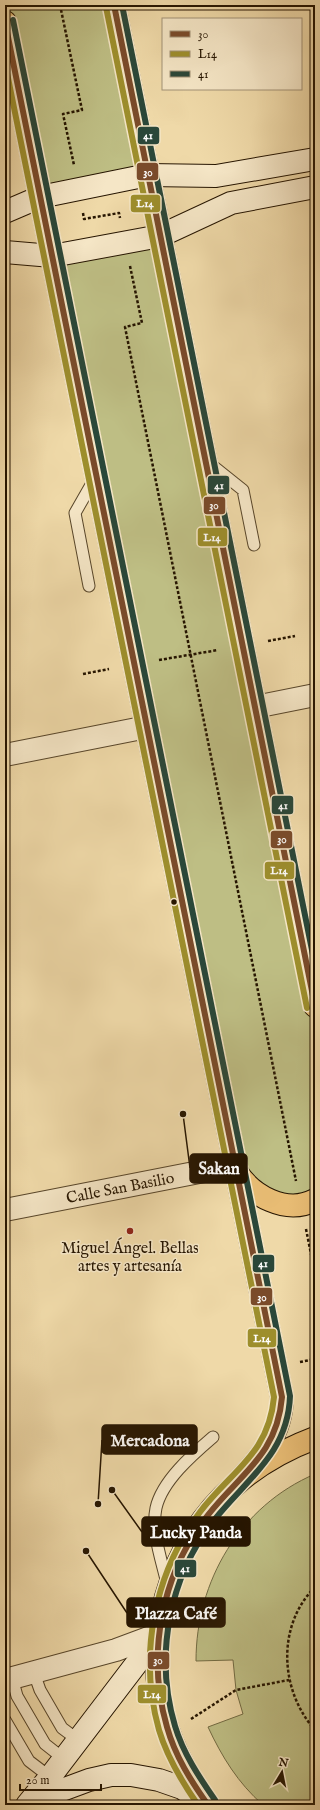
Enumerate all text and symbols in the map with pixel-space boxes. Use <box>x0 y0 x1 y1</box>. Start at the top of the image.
legend <box>162 18 302 90</box>
text: 30 <box>198 27 208 42</box>
text: L14 <box>198 47 217 62</box>
text: 41 <box>198 67 208 82</box>
line badge: 41 <box>137 126 160 145</box>
text: 41 <box>142 129 153 143</box>
line badge: 30 <box>136 162 159 181</box>
text: 30 <box>143 166 153 180</box>
line badge: L14 <box>130 194 161 213</box>
text: L14 <box>135 197 154 211</box>
line badge: 41 <box>207 475 230 495</box>
text: 41 <box>213 479 224 493</box>
line badge: 30 <box>203 496 226 515</box>
text: 30 <box>209 499 219 513</box>
line badge: L14 <box>197 527 228 547</box>
text: L14 <box>202 531 221 545</box>
line badge: 41 <box>271 795 294 815</box>
text: 41 <box>277 799 288 813</box>
line badge: 30 <box>270 830 293 849</box>
text: 30 <box>277 833 287 847</box>
line badge: L14 <box>264 861 295 880</box>
text: L14 <box>269 864 288 878</box>
unlabelled marker <box>169 897 179 907</box>
callout: Sakan <box>190 1154 247 1183</box>
text: Sakan <box>198 1159 240 1180</box>
street label: Calle San Basilio <box>65 1169 176 1209</box>
marker: Miguel Ángel. Bellas artes y artesanía <box>125 1226 135 1236</box>
place label: Miguel Ángel. Bellas artes y artesanía <box>61 1237 199 1277</box>
line badge: 41 <box>252 1254 275 1273</box>
text: 41 <box>257 1257 268 1271</box>
line badge: 30 <box>250 1287 273 1306</box>
text: 30 <box>257 1291 267 1305</box>
line badge: L14 <box>247 1328 277 1348</box>
text: L14 <box>252 1332 271 1346</box>
callout: Mercadona <box>102 1425 197 1454</box>
text: Mercadona <box>110 1431 190 1452</box>
callout: Lucky Panda <box>142 1517 250 1546</box>
text: Lucky Panda <box>150 1523 243 1544</box>
line badge: 41 <box>174 1559 197 1578</box>
text: 41 <box>179 1562 190 1576</box>
callout: Plazza Café <box>127 1598 225 1627</box>
text: Plazza Café <box>135 1604 217 1625</box>
line badge: 30 <box>147 1651 170 1670</box>
text: 30 <box>153 1654 163 1668</box>
line badge: L14 <box>137 1684 167 1704</box>
text: L14 <box>142 1688 161 1702</box>
north arrow <box>262 1752 302 1792</box>
text: N <box>277 1755 290 1771</box>
scale bar <box>20 1766 101 1792</box>
text: 20 m <box>26 1773 49 1788</box>

